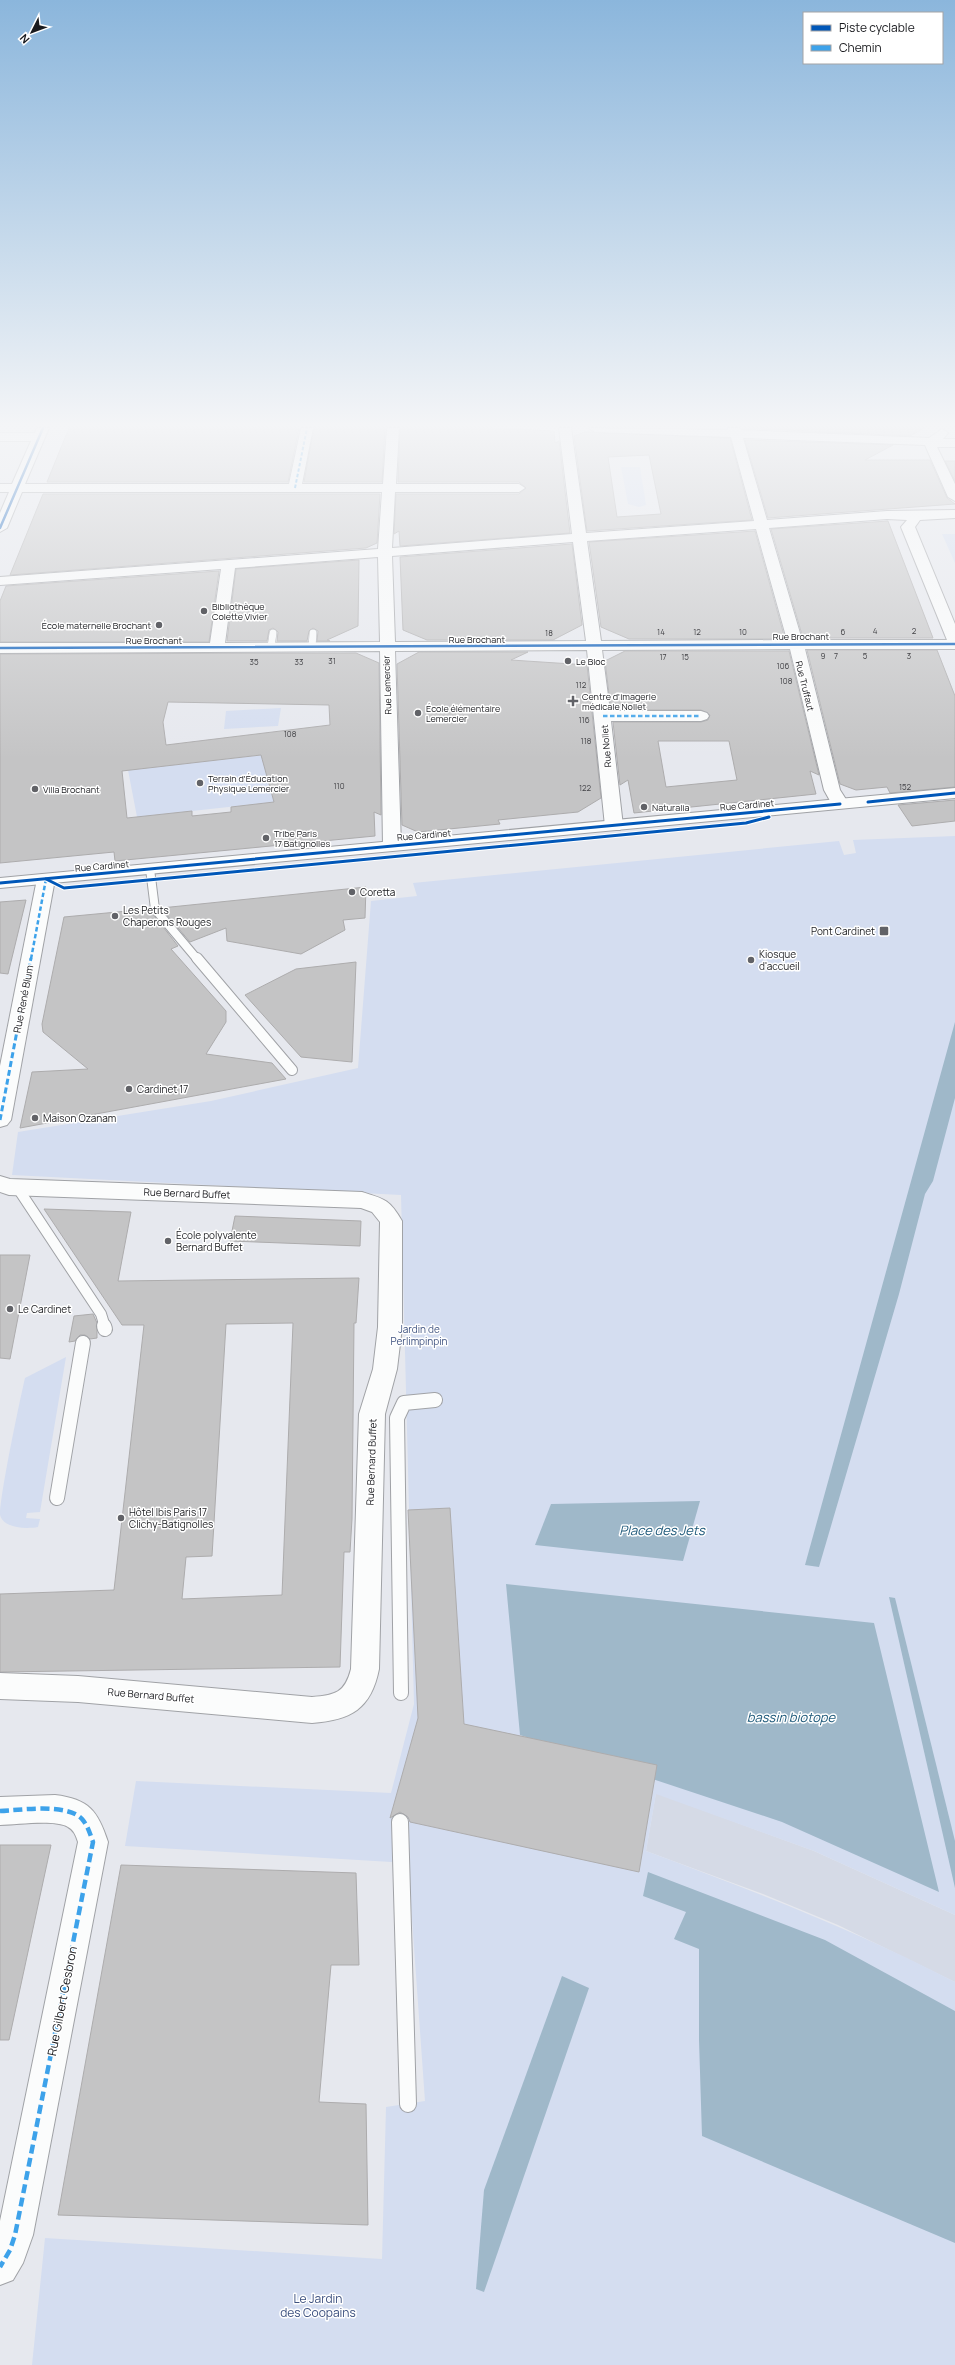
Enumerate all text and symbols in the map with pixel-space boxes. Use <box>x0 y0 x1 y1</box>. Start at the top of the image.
north arrow <box>12 12 52 52</box>
legend <box>803 12 943 64</box>
text: Piste cyclable <box>839 19 915 36</box>
text: N <box>16 31 32 47</box>
text: Chemin <box>839 39 882 56</box>
place label: Bibliothèque Colette Vivier <box>212 600 268 623</box>
marker: Bibliothèque Colette Vivier <box>199 606 209 616</box>
place label: École maternelle Brochant <box>42 619 151 632</box>
marker: École maternelle Brochant <box>154 620 164 630</box>
house number: 4 <box>873 625 878 636</box>
house number: 2 <box>912 625 917 636</box>
house number: 14 <box>657 626 665 637</box>
house number: 12 <box>693 626 701 637</box>
house number: 10 <box>739 626 747 637</box>
house number: 6 <box>841 626 846 637</box>
house number: 18 <box>545 627 553 638</box>
street label: Rue Brochant <box>773 630 830 643</box>
street label: Rue Brochant <box>449 633 506 646</box>
street label: Rue Brochant <box>126 634 183 647</box>
house number: 9 <box>821 650 826 661</box>
house number: 7 <box>834 650 838 661</box>
house number: 5 <box>863 650 868 661</box>
house number: 3 <box>907 650 911 661</box>
house number: 17 <box>659 651 667 662</box>
house number: 15 <box>681 651 689 662</box>
street label: Rue Lemercier <box>379 654 395 715</box>
house number: 31 <box>328 655 336 666</box>
place label: Le Bloc <box>576 655 606 668</box>
house number: 35 <box>249 656 259 667</box>
house number: 33 <box>295 656 303 667</box>
marker: Le Bloc <box>563 656 573 666</box>
house number: 106 <box>777 660 790 671</box>
street label: Rue Truffaut <box>792 660 818 713</box>
house number: 108 <box>780 675 793 686</box>
house number: 112 <box>576 679 587 690</box>
place label: Centre d'imagerie médicale Nollet <box>582 690 656 713</box>
marker: Centre d'imagerie médicale Nollet <box>567 695 579 707</box>
place label: École élémentaire Lemercier <box>426 702 500 725</box>
marker: École élémentaire Lemercier <box>413 708 423 718</box>
house number: 116 <box>578 714 590 725</box>
street label: Rue Nollet <box>598 724 614 768</box>
house number: 108 <box>284 728 297 739</box>
house number: 118 <box>581 735 592 746</box>
place label: Terrain d'Éducation Physique Lemercier <box>208 772 290 795</box>
marker: Terrain d'Éducation Physique Lemercier <box>195 778 205 788</box>
house number: 110 <box>333 780 345 791</box>
house number: 152 <box>899 781 911 792</box>
house number: 122 <box>579 782 592 793</box>
place label: Villa Brochant <box>43 783 100 796</box>
marker: Villa Brochant <box>30 784 40 794</box>
street label: Rue Cardinet <box>719 796 775 814</box>
place label: Naturalia <box>652 801 689 814</box>
marker: Naturalia <box>639 802 649 812</box>
street label: Rue Cardinet <box>396 826 452 844</box>
place label: Tribe Paris 17 Batignolles <box>274 827 330 850</box>
marker: Tribe Paris 17 Batignolles <box>261 833 271 843</box>
street label: Rue Cardinet <box>74 857 130 875</box>
place label: Coretta <box>360 885 395 899</box>
marker: Coretta <box>347 887 357 897</box>
place label: Les Petits Chaperons Rouges <box>123 903 211 929</box>
marker: Les Petits Chaperons Rouges <box>110 911 120 921</box>
place label: Pont Cardinet <box>811 924 875 938</box>
marker: Pont Cardinet <box>878 925 890 937</box>
place label: Kiosque d'accueil <box>759 947 800 973</box>
marker: Kiosque d'accueil <box>746 955 756 965</box>
street label: Rue René Blum <box>10 964 36 1034</box>
place label: Cardinet 17 <box>137 1082 188 1096</box>
marker: Cardinet 17 <box>124 1084 134 1094</box>
place label: Maison Ozanam <box>43 1111 116 1125</box>
marker: Maison Ozanam <box>30 1113 40 1123</box>
street label: Rue Bernard Buffet <box>143 1184 231 1202</box>
place label: École polyvalente Bernard Buffet <box>176 1228 257 1254</box>
marker: École polyvalente Bernard Buffet <box>163 1236 173 1246</box>
place label: Le Cardinet <box>18 1302 71 1316</box>
marker: Le Cardinet <box>5 1304 15 1314</box>
park label: Jardin de Perlimpinpin <box>391 1322 448 1348</box>
street label: Rue Bernard Buffet <box>362 1418 380 1506</box>
place label: Hôtel Ibis Paris 17 Clichy-Batignolles <box>129 1505 213 1531</box>
marker: Hôtel Ibis Paris 17 Clichy-Batignolles <box>116 1513 126 1523</box>
water label: Place des Jets <box>619 1521 706 1539</box>
street label: Rue Bernard Buffet <box>107 1684 195 1706</box>
water label: bassin biotope <box>747 1708 837 1726</box>
street label: Rue Gilbert Cesbron <box>43 1945 81 2057</box>
park label: Le Jardin des Coopains <box>280 2290 356 2321</box>

